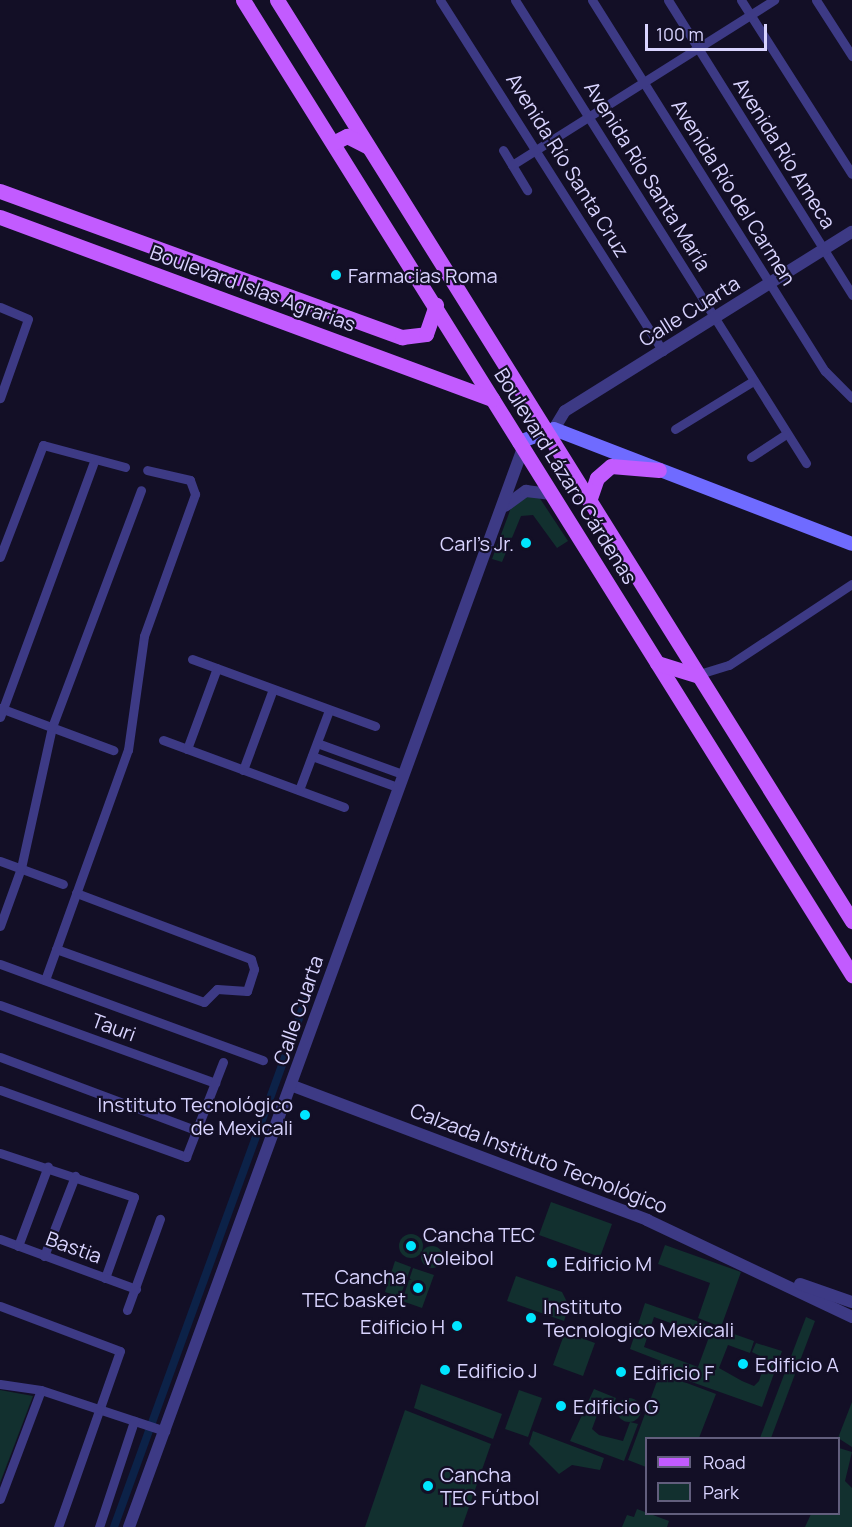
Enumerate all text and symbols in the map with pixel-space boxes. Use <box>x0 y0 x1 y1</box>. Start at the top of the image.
scale bar <box>648 12 770 50</box>
text: 100 m <box>656 22 704 46</box>
street label: Avenida Río Santa Cruz <box>502 69 634 261</box>
street label: Avenida Río Ameca <box>729 73 841 233</box>
street label: Avenida Río Santa María <box>580 77 716 275</box>
street label: Avenida Río del Carmen <box>667 95 801 289</box>
street label: Boulevard Islas Agrarias <box>147 240 359 336</box>
place label: Farmacias Roma <box>348 263 498 287</box>
marker: Farmacias Roma <box>329 268 343 282</box>
street label: Calle Cuarta <box>634 271 744 351</box>
street label: Boulevard Lázaro Cárdenas <box>490 364 642 588</box>
place label: Carl's Jr. <box>440 531 514 555</box>
marker: Carl's Jr. <box>519 536 533 550</box>
street label: Calle Cuarta <box>268 952 328 1068</box>
street label: Tauri <box>89 1008 139 1046</box>
place label: Instituto Tecnológico de Mexicali <box>98 1092 293 1139</box>
street label: Calzada Instituto Tecnológico <box>407 1098 671 1218</box>
marker: Instituto Tecnológico de Mexicali <box>298 1108 312 1122</box>
place label: Cancha TEC voleibol <box>423 1222 535 1269</box>
street label: Bastia <box>43 1226 105 1268</box>
marker: Cancha TEC voleibol <box>404 1239 418 1253</box>
place label: Edificio M <box>564 1251 652 1275</box>
marker: Edificio M <box>545 1256 559 1270</box>
place label: Cancha TEC basket <box>302 1264 406 1311</box>
marker: Cancha TEC basket <box>411 1281 425 1295</box>
place label: Instituto Tecnologico Mexicali <box>543 1294 734 1341</box>
marker: Instituto Tecnologico Mexicali <box>524 1311 538 1325</box>
place label: Edificio H <box>360 1314 445 1338</box>
marker: Edificio H <box>450 1319 464 1333</box>
place label: Edificio A <box>755 1352 839 1376</box>
marker: Edificio A <box>736 1357 750 1371</box>
place label: Edificio J <box>457 1358 538 1382</box>
place label: Edificio F <box>633 1360 714 1384</box>
marker: Edificio J <box>438 1363 452 1377</box>
marker: Edificio F <box>614 1365 628 1379</box>
place label: Edificio G <box>573 1394 658 1418</box>
marker: Edificio G <box>554 1399 568 1413</box>
legend <box>645 1437 840 1515</box>
text: Road <box>703 1450 746 1474</box>
place label: Cancha TEC Fútbol <box>440 1462 539 1509</box>
marker: Cancha TEC Fútbol <box>421 1479 435 1493</box>
text: Park <box>703 1480 739 1504</box>

